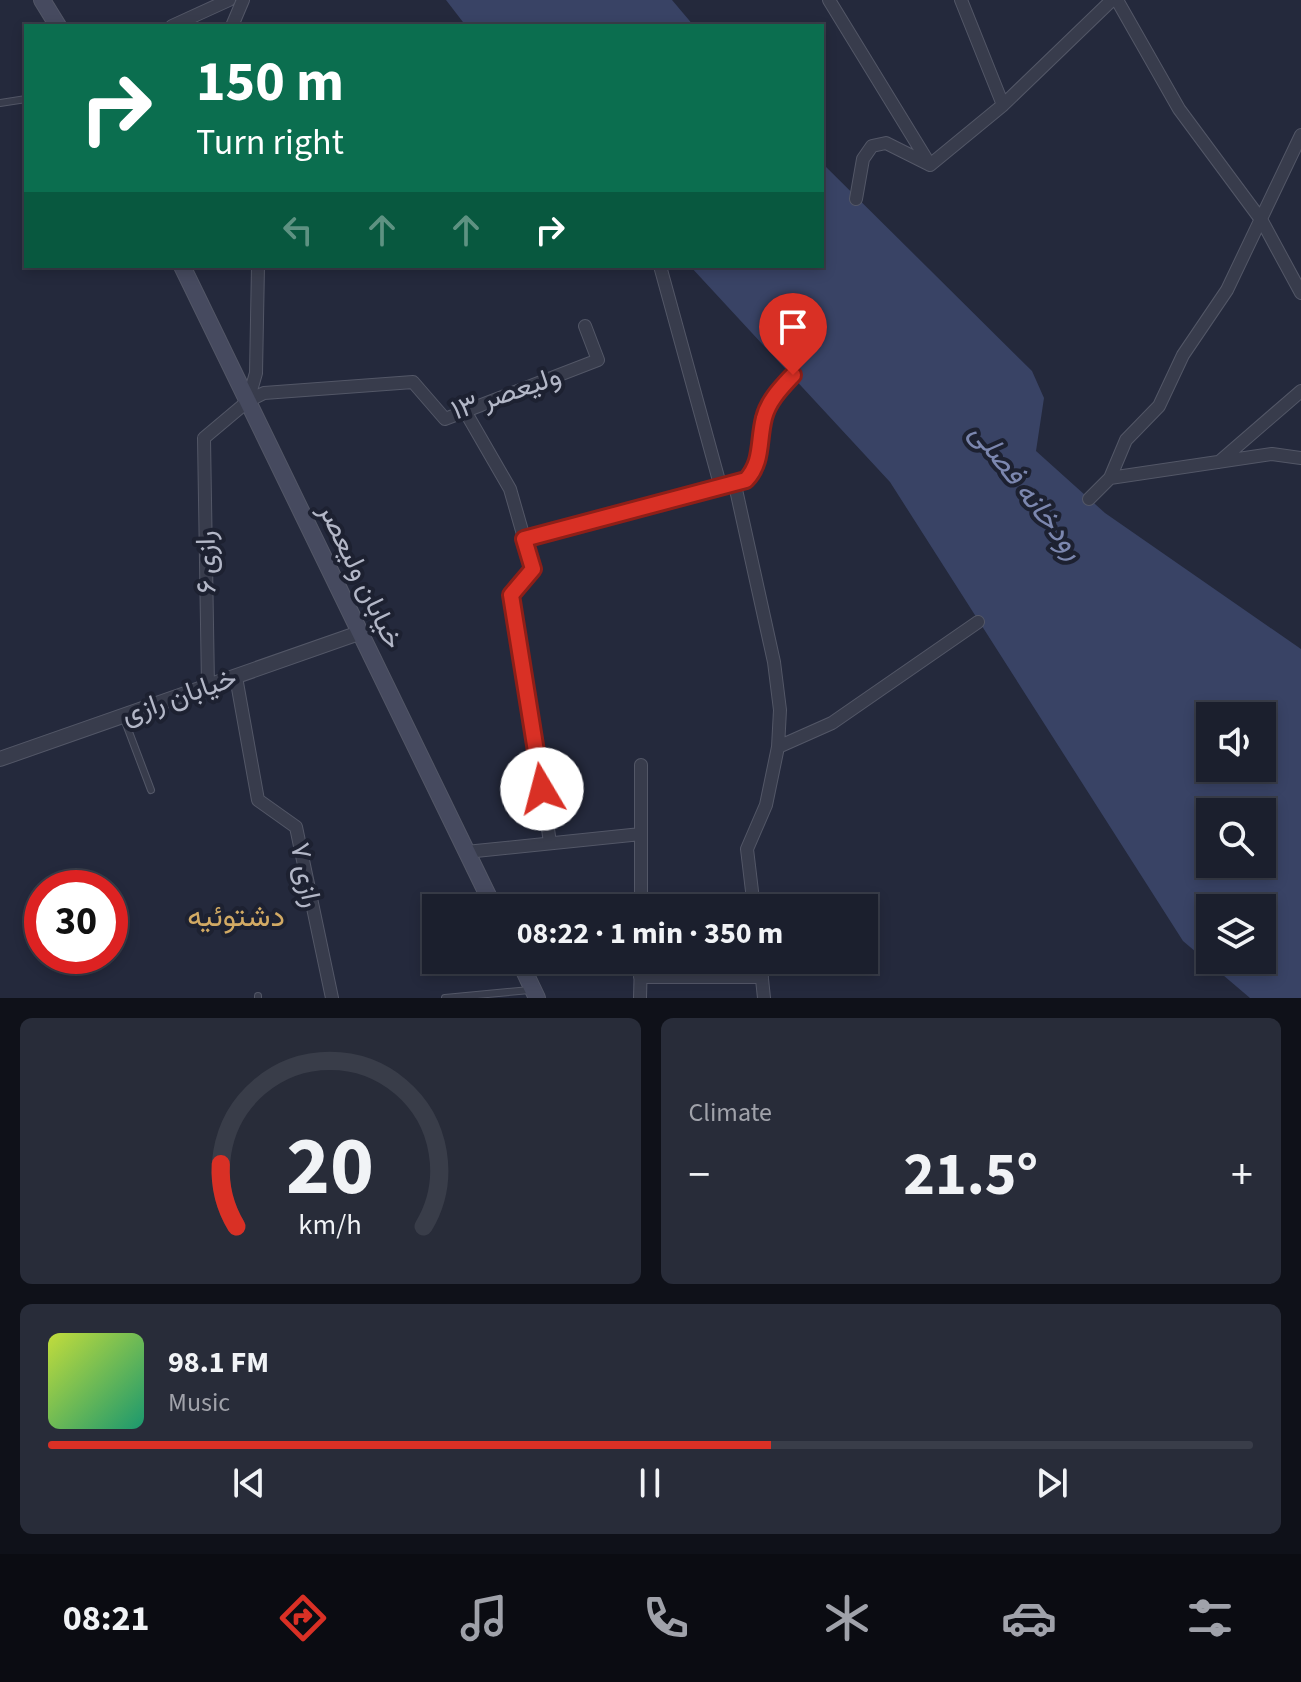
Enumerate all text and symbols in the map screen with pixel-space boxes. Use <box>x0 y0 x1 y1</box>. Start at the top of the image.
text: 150 m <box>196 43 344 122</box>
icon: right <box>64 56 168 160</box>
text: Turn right <box>196 117 344 168</box>
icon: left <box>276 208 320 252</box>
icon: ahead <box>360 208 404 252</box>
icon: ahead <box>444 208 488 252</box>
icon: right <box>528 208 572 252</box>
pin <box>759 293 827 375</box>
icon: arrive <box>771 305 815 349</box>
street label: ولیعصر ۱۳ <box>446 356 566 430</box>
water label: رودخانه فصلی <box>960 413 1094 569</box>
street label: خیابان ولیعصر <box>308 495 414 656</box>
street label: رازی ۶ <box>185 530 227 594</box>
street label: خیابان رازی <box>116 658 242 734</box>
map controls <box>1196 702 1276 974</box>
button: sound <box>1196 702 1276 782</box>
position arrow <box>500 747 584 831</box>
button: search <box>1196 798 1276 878</box>
street label: رازی ۷ <box>280 839 332 911</box>
speed limit sign: 30 <box>24 870 128 974</box>
button: layers <box>1196 894 1276 974</box>
district label: دشتوئیه <box>187 895 285 938</box>
text: 08:22 · 1 min · 350 m <box>517 912 783 955</box>
text: Climate <box>689 1094 772 1131</box>
text: 20 <box>286 1108 374 1226</box>
text: 21.5° <box>903 1133 1038 1218</box>
text: − <box>689 1144 710 1207</box>
text: + <box>1231 1144 1253 1207</box>
text: km/h <box>299 1205 362 1245</box>
text: 98.1 FM <box>168 1341 269 1384</box>
text: Music <box>168 1384 230 1421</box>
icon: previous <box>227 1461 271 1505</box>
icon: pause <box>628 1461 672 1505</box>
icon: next <box>1030 1461 1074 1505</box>
icon: directions <box>275 1590 331 1646</box>
icon: music <box>456 1590 512 1646</box>
icon: phone <box>638 1590 694 1646</box>
icon: climate <box>819 1590 875 1646</box>
icon: car <box>1001 1590 1057 1646</box>
icon: filters <box>1182 1590 1238 1646</box>
text: 08:21 <box>63 1593 150 1644</box>

